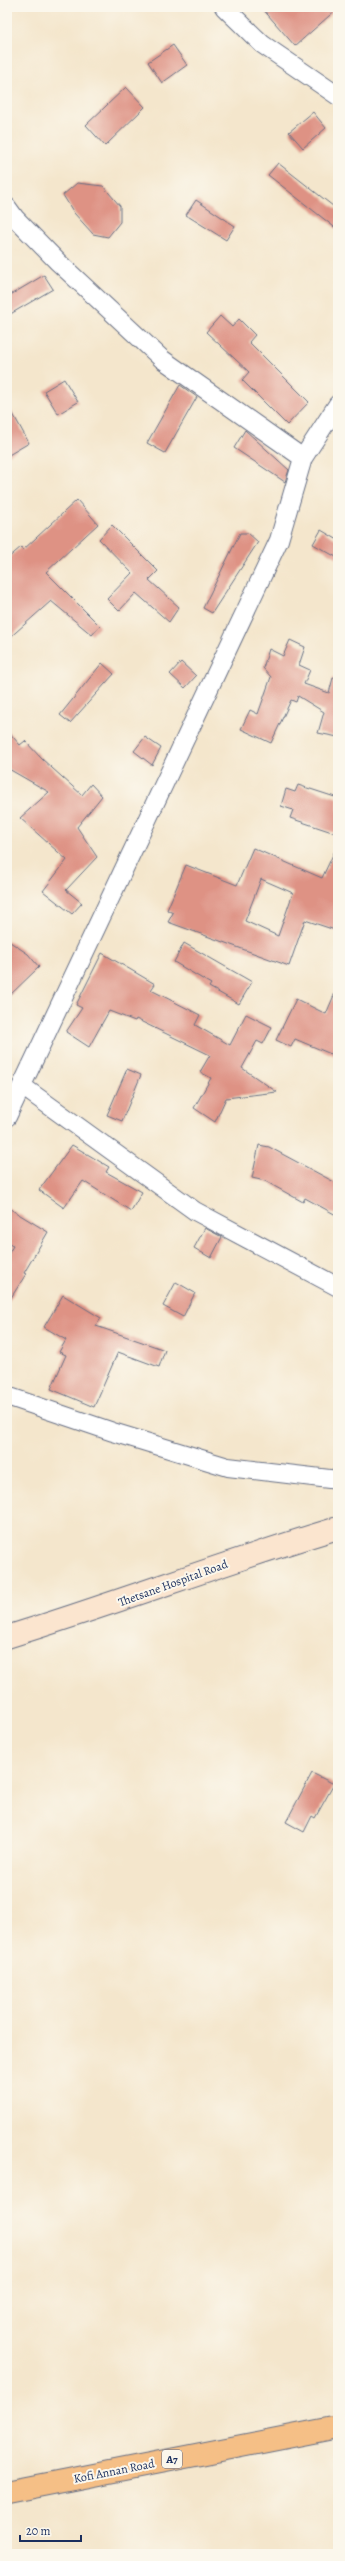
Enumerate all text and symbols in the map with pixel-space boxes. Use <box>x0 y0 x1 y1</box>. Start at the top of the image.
street label: Thetsane Hospital Road <box>116 1556 230 1610</box>
road number: A7 <box>162 2450 182 2468</box>
street label: Kofi Annan Road <box>72 2455 156 2487</box>
scale bar <box>20 2517 81 2543</box>
text: 20 m <box>26 2523 50 2539</box>

